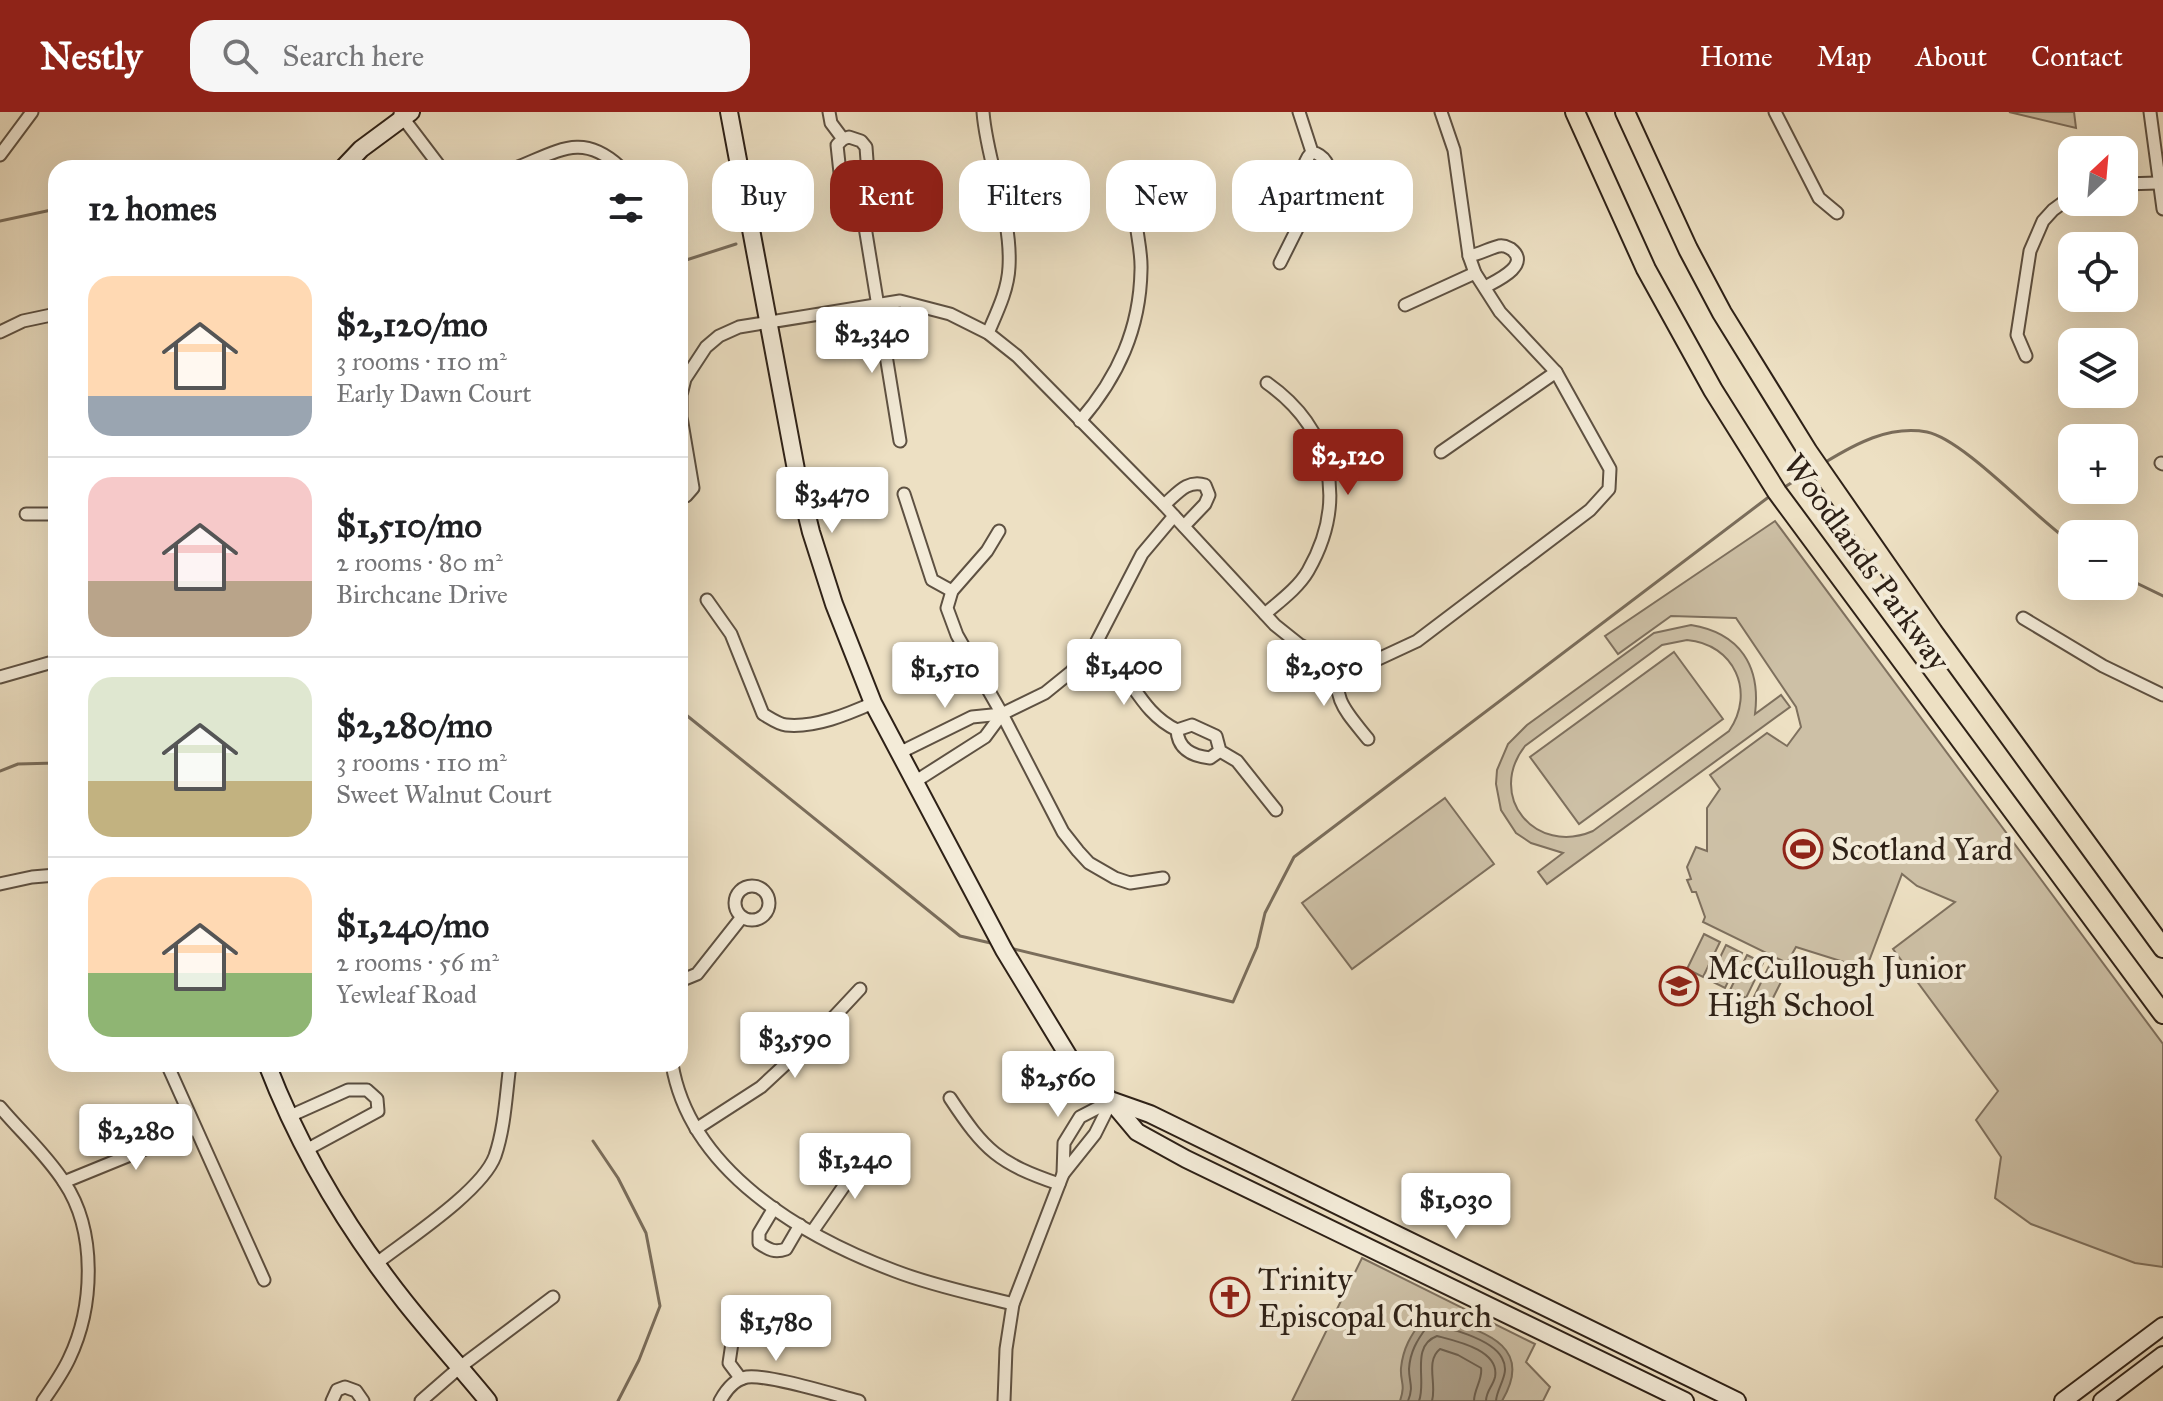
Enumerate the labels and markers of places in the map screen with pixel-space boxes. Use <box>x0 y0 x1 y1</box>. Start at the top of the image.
pin: $2,340 <box>807 307 937 375</box>
pin: $2,120 <box>1283 429 1413 497</box>
pin: $3,470 <box>767 467 897 535</box>
pin: $1,400 <box>1059 639 1189 707</box>
pin: $2,050 <box>1259 640 1389 708</box>
pin: $1,510 <box>880 642 1010 710</box>
sports icon: Scotland Yard <box>1782 828 1824 870</box>
place label: Scotland Yard <box>1831 830 2013 869</box>
place label: McCullough Junior High School <box>1707 949 1966 1025</box>
school or university icon: McCullough Junior High School <box>1658 965 1700 1007</box>
pin: $3,590 <box>730 1012 860 1080</box>
pin: $2,560 <box>993 1051 1123 1119</box>
pin: $2,280 <box>71 1104 201 1172</box>
pin: $1,240 <box>790 1133 920 1201</box>
pin: $1,030 <box>1391 1173 1521 1241</box>
place label: Trinity Episcopal Church <box>1258 1260 1492 1336</box>
church icon: Trinity Episcopal Church <box>1209 1276 1251 1318</box>
pin: $1,780 <box>711 1295 841 1363</box>

